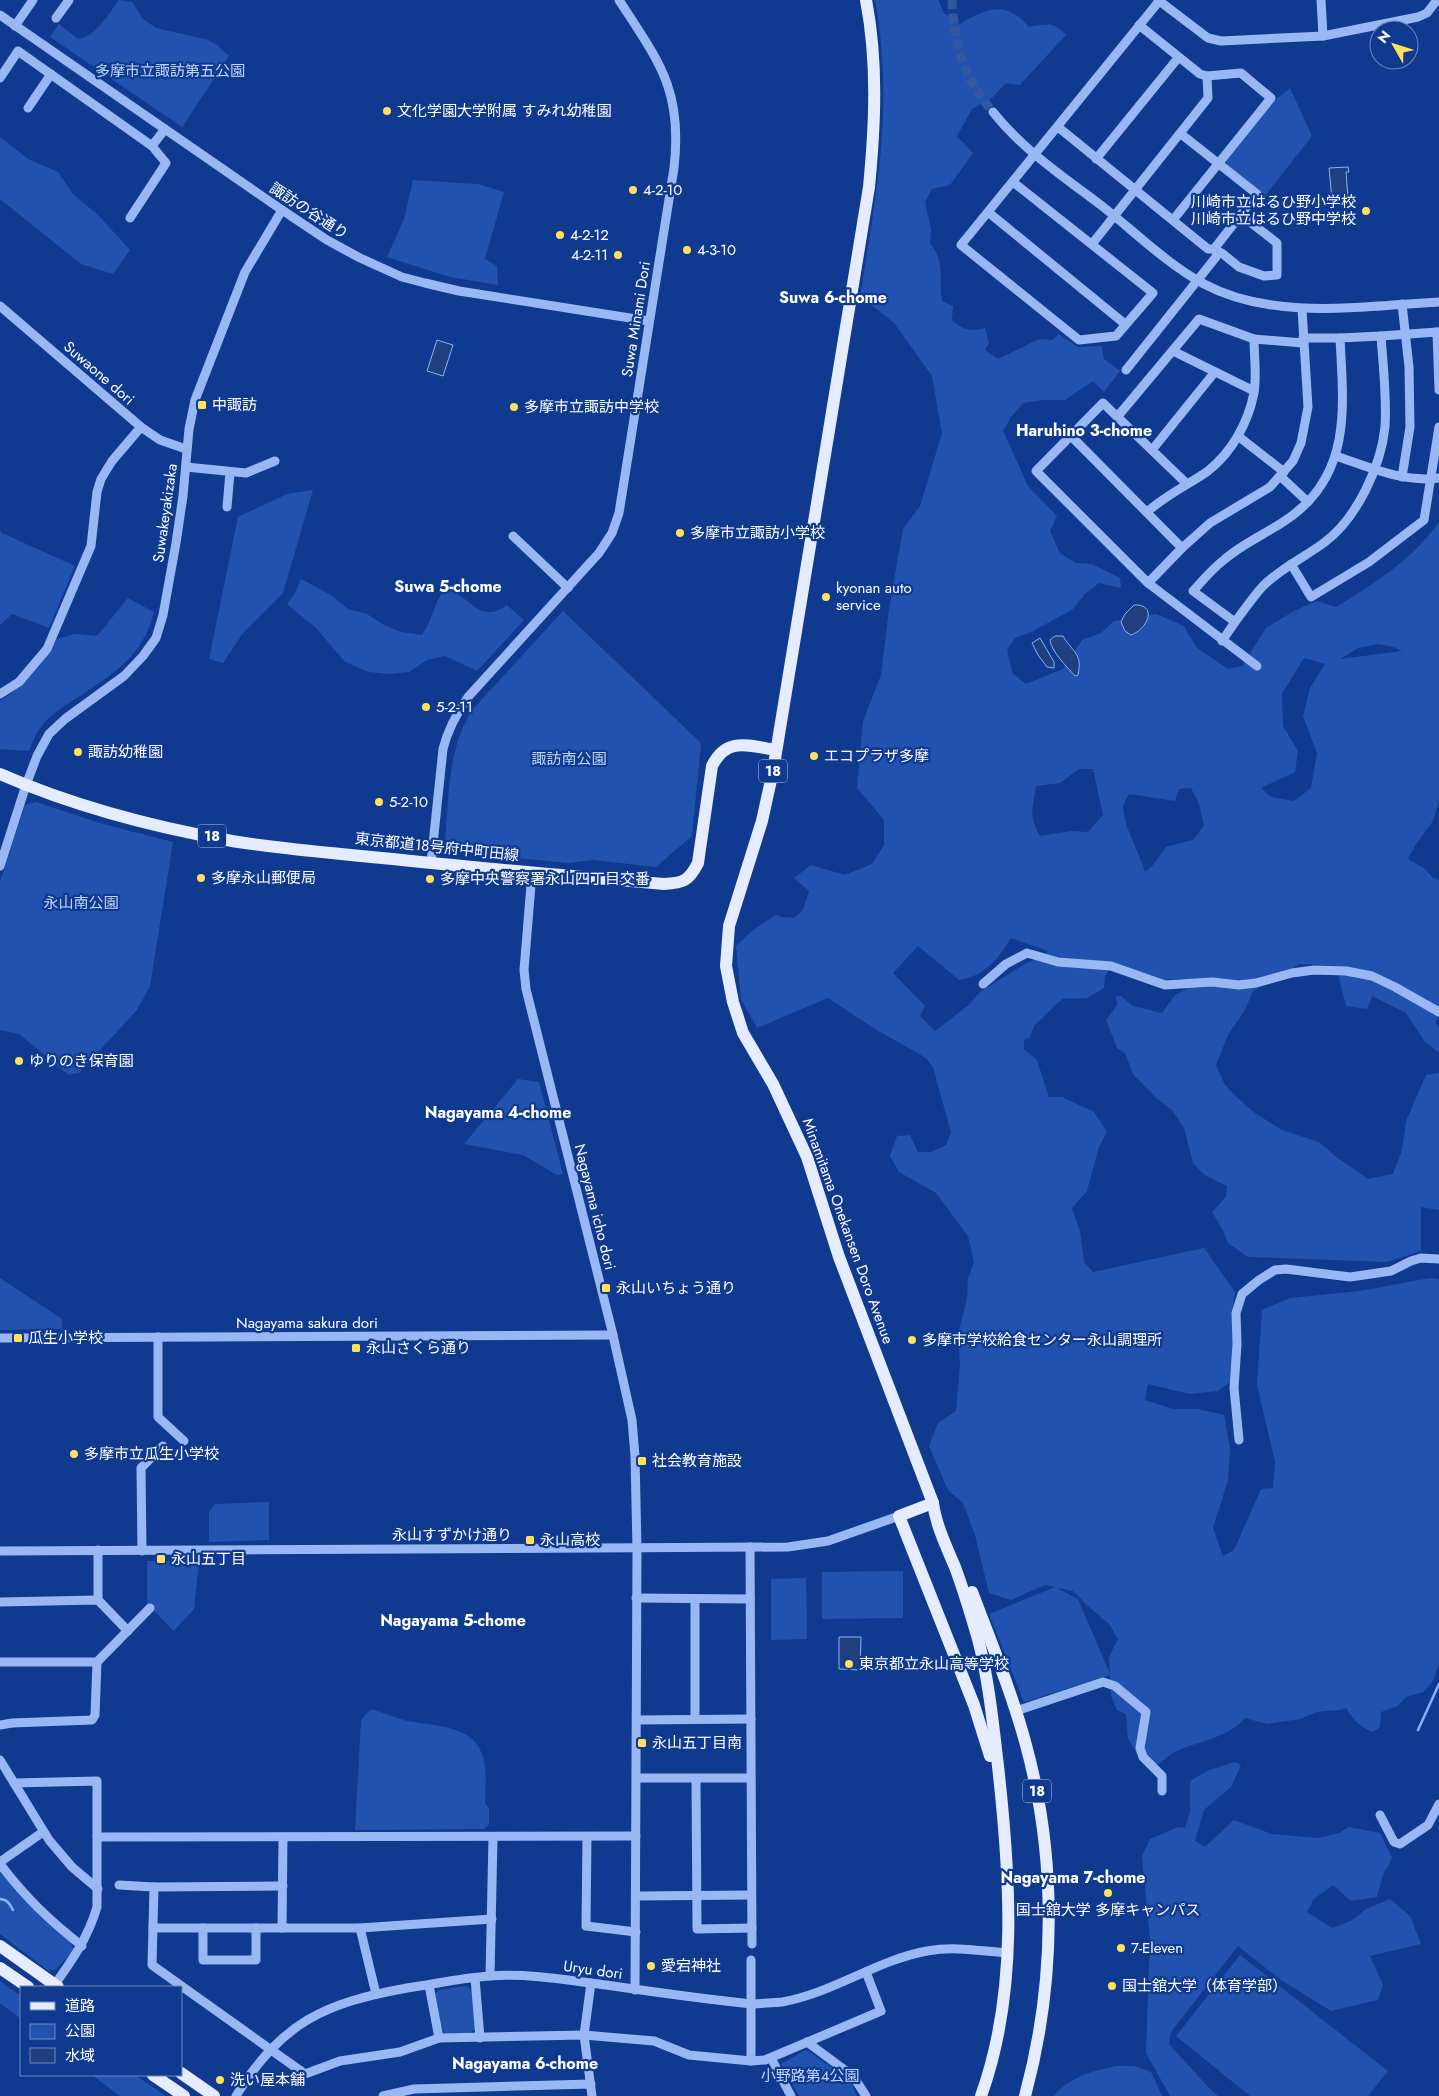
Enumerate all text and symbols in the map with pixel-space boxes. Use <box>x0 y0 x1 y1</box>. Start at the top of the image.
north arrow <box>1369 20 1419 70</box>
text: N <box>1373 26 1395 47</box>
park label: 多摩市立諏訪第五公園 <box>95 60 245 82</box>
place label: 文化学園大学附属 すみれ幼稚園 <box>397 100 612 122</box>
marker: 文化学園大学附属 すみれ幼稚園 <box>381 105 393 117</box>
street label: 諏訪の谷通り <box>265 177 353 245</box>
place label: 4-2-10 <box>643 179 682 201</box>
marker: 4-2-10 <box>627 184 639 196</box>
place label: 川崎市立はるひ野小学校 川崎市立はるひ野中学校 <box>1191 191 1356 230</box>
marker: 川崎市立はるひ野小学校 川崎市立はるひ野中学校 <box>1360 205 1372 217</box>
place label: 4-2-12 <box>570 224 609 246</box>
marker: 4-2-12 <box>554 229 566 241</box>
place label: 4-3-10 <box>697 239 736 261</box>
place label: 4-2-11 <box>571 244 608 266</box>
marker: 4-3-10 <box>681 244 693 256</box>
marker: 4-2-11 <box>612 249 624 261</box>
street label: Suwa Minami Dori <box>616 260 656 378</box>
district label: Suwa 6-chome <box>779 286 887 309</box>
street label: Suwaone dori <box>59 336 139 410</box>
place label: 中諏訪 <box>212 394 257 416</box>
place label: 多摩市立諏訪中学校 <box>524 396 659 418</box>
marker: 中諏訪 <box>196 399 208 411</box>
marker: 多摩市立諏訪中学校 <box>508 401 520 413</box>
district label: Haruhino 3-chome <box>1016 419 1152 442</box>
street label: Suwakeyakizaka <box>147 462 183 564</box>
place label: 多摩市立諏訪小学校 <box>690 522 825 544</box>
marker: 多摩市立諏訪小学校 <box>674 527 686 539</box>
district label: Suwa 5-chome <box>394 575 502 598</box>
place label: kyonan auto service <box>836 577 912 616</box>
marker: kyonan auto service <box>820 591 832 603</box>
place label: 5-2-11 <box>436 696 473 718</box>
marker: 5-2-11 <box>420 701 432 713</box>
place label: 諏訪幼稚園 <box>88 741 163 763</box>
place label: エコプラザ多摩 <box>824 745 929 767</box>
marker: 諏訪幼稚園 <box>72 746 84 758</box>
park label: 諏訪南公園 <box>531 748 607 770</box>
marker: エコプラザ多摩 <box>808 750 820 762</box>
road number: 18 <box>759 759 787 782</box>
place label: 5-2-10 <box>389 791 428 813</box>
marker: 5-2-10 <box>373 796 385 808</box>
road number: 18 <box>198 824 226 848</box>
street label: 東京都道18号府中町田線 <box>354 827 520 867</box>
place label: 多摩永山郵便局 <box>211 867 316 889</box>
place label: 多摩中央警察署永山四丁目交番 <box>440 868 650 890</box>
marker: 多摩永山郵便局 <box>195 872 207 884</box>
marker: 多摩中央警察署永山四丁目交番 <box>424 873 436 885</box>
park label: 永山南公園 <box>43 892 119 914</box>
place label: ゆりのき保育園 <box>29 1050 134 1072</box>
marker: ゆりのき保育園 <box>13 1055 25 1067</box>
district label: Nagayama 4-chome <box>425 1101 571 1124</box>
street label: Minamitama Onekansen Doro Avenue <box>797 1115 899 1347</box>
street label: Nagayama icho dori <box>569 1142 621 1272</box>
place label: 永山いちょう通り <box>616 1277 736 1299</box>
marker: 永山いちょう通り <box>600 1282 612 1294</box>
street label: Nagayama sakura dori <box>236 1312 378 1334</box>
place label: 瓜生小学校 <box>28 1327 103 1349</box>
place label: 多摩市学校給食センター永山調理所 <box>922 1329 1162 1351</box>
marker: 瓜生小学校 <box>12 1332 24 1344</box>
marker: 多摩市学校給食センター永山調理所 <box>906 1334 918 1346</box>
place label: 永山さくら通り <box>366 1337 471 1359</box>
marker: 永山さくら通り <box>350 1342 362 1354</box>
place label: 多摩市立瓜生小学校 <box>84 1443 219 1465</box>
marker: 多摩市立瓜生小学校 <box>68 1448 80 1460</box>
place label: 社会教育施設 <box>652 1450 742 1472</box>
marker: 社会教育施設 <box>636 1455 648 1467</box>
street label: 永山すずかけ通り <box>392 1524 512 1546</box>
place label: 永山高校 <box>540 1529 600 1551</box>
marker: 永山高校 <box>524 1534 536 1546</box>
place label: 永山五丁目 <box>171 1548 246 1570</box>
marker: 永山五丁目 <box>155 1553 167 1565</box>
district label: Nagayama 5-chome <box>380 1609 526 1632</box>
place label: 東京都立永山高等学校 <box>859 1653 1009 1675</box>
marker: 東京都立永山高等学校 <box>843 1658 855 1670</box>
place label: 永山五丁目南 <box>652 1732 742 1754</box>
marker: 永山五丁目南 <box>636 1737 648 1749</box>
road number: 18 <box>1023 1780 1051 1802</box>
district label: Nagayama 7-chome <box>1000 1866 1146 1889</box>
marker: 国士舘大学 多摩キャンパス <box>1102 1887 1114 1899</box>
place label: 国士舘大学 多摩キャンパス <box>1016 1899 1200 1921</box>
place label: 7-Eleven <box>1131 1937 1183 1959</box>
marker: 7-Eleven <box>1115 1942 1127 1954</box>
street label: Uryu dori <box>562 1955 624 1985</box>
place label: 愛宕神社 <box>661 1955 721 1977</box>
marker: 愛宕神社 <box>645 1960 657 1972</box>
place label: 国士舘大学（体育学部） <box>1122 1975 1287 1997</box>
marker: 国士舘大学（体育学部） <box>1106 1980 1118 1992</box>
legend <box>20 1986 182 2076</box>
text: 道路 <box>65 1995 95 2017</box>
text: 公園 <box>65 2020 95 2042</box>
text: 水域 <box>65 2045 95 2067</box>
district label: Nagayama 6-chome <box>452 2052 598 2075</box>
park label: 小野路第4公園 <box>761 2065 859 2087</box>
place label: 洗い屋本舗 <box>230 2069 305 2091</box>
marker: 洗い屋本舗 <box>214 2074 226 2086</box>

